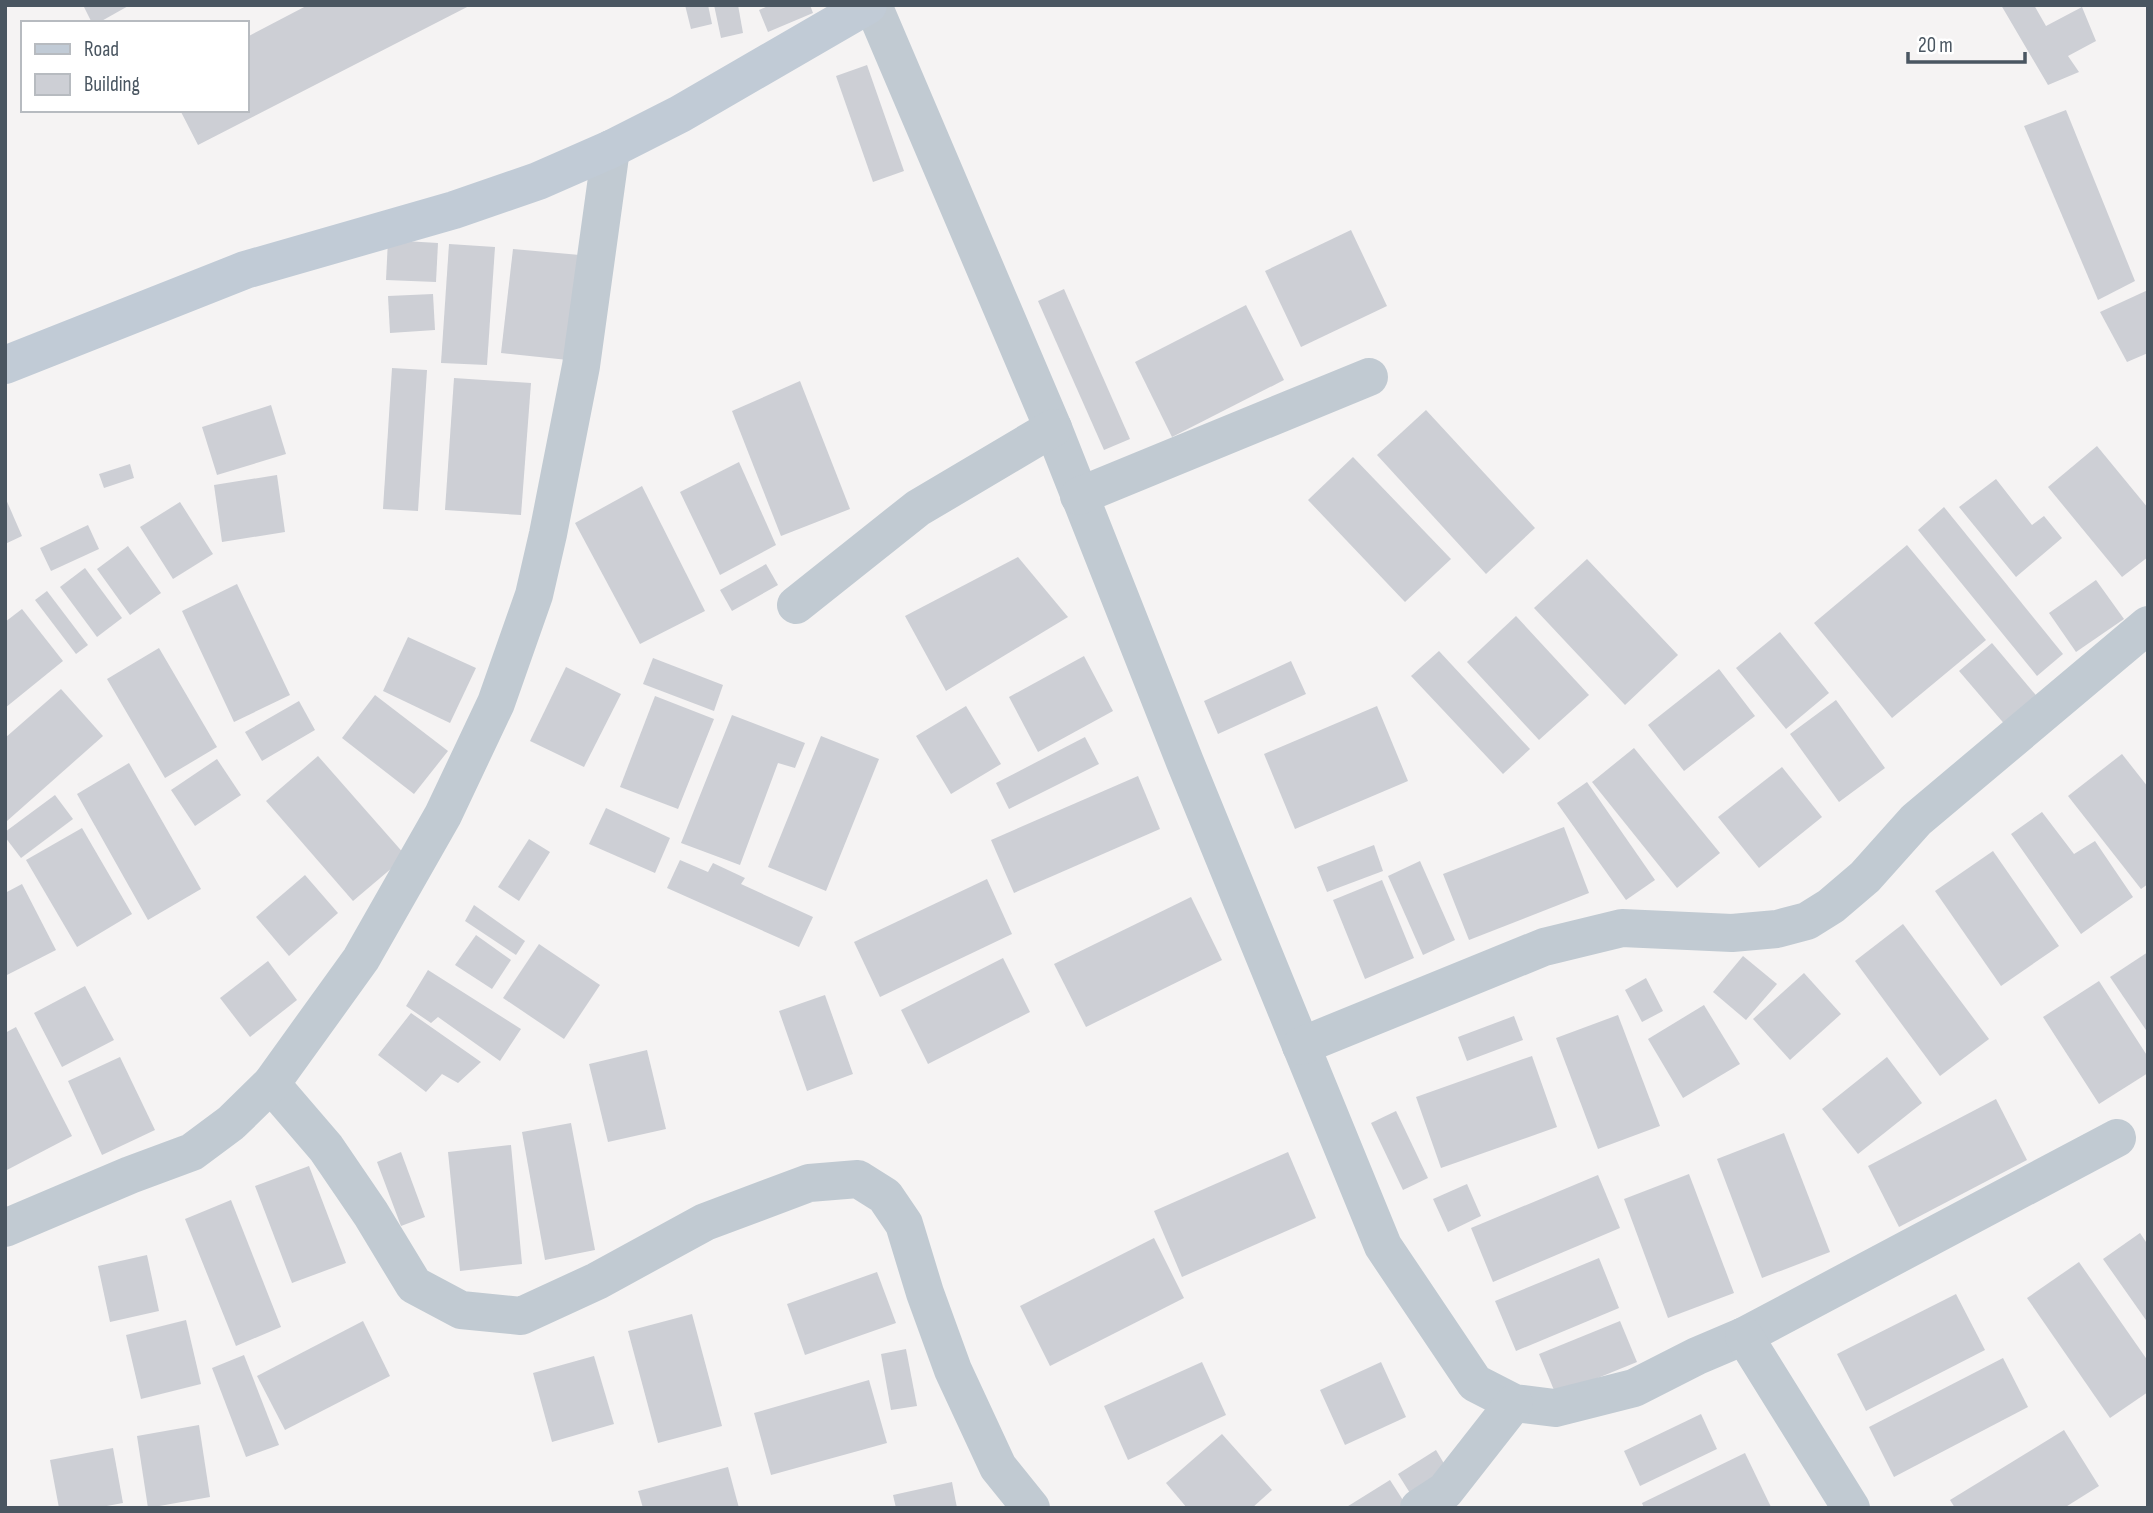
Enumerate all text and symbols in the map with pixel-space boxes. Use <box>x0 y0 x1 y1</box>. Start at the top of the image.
legend <box>21 21 248 112</box>
scale bar <box>1908 21 2025 65</box>
text: 20 m <box>1918 33 1953 58</box>
text: Road <box>84 37 119 62</box>
text: Building <box>84 72 140 97</box>

